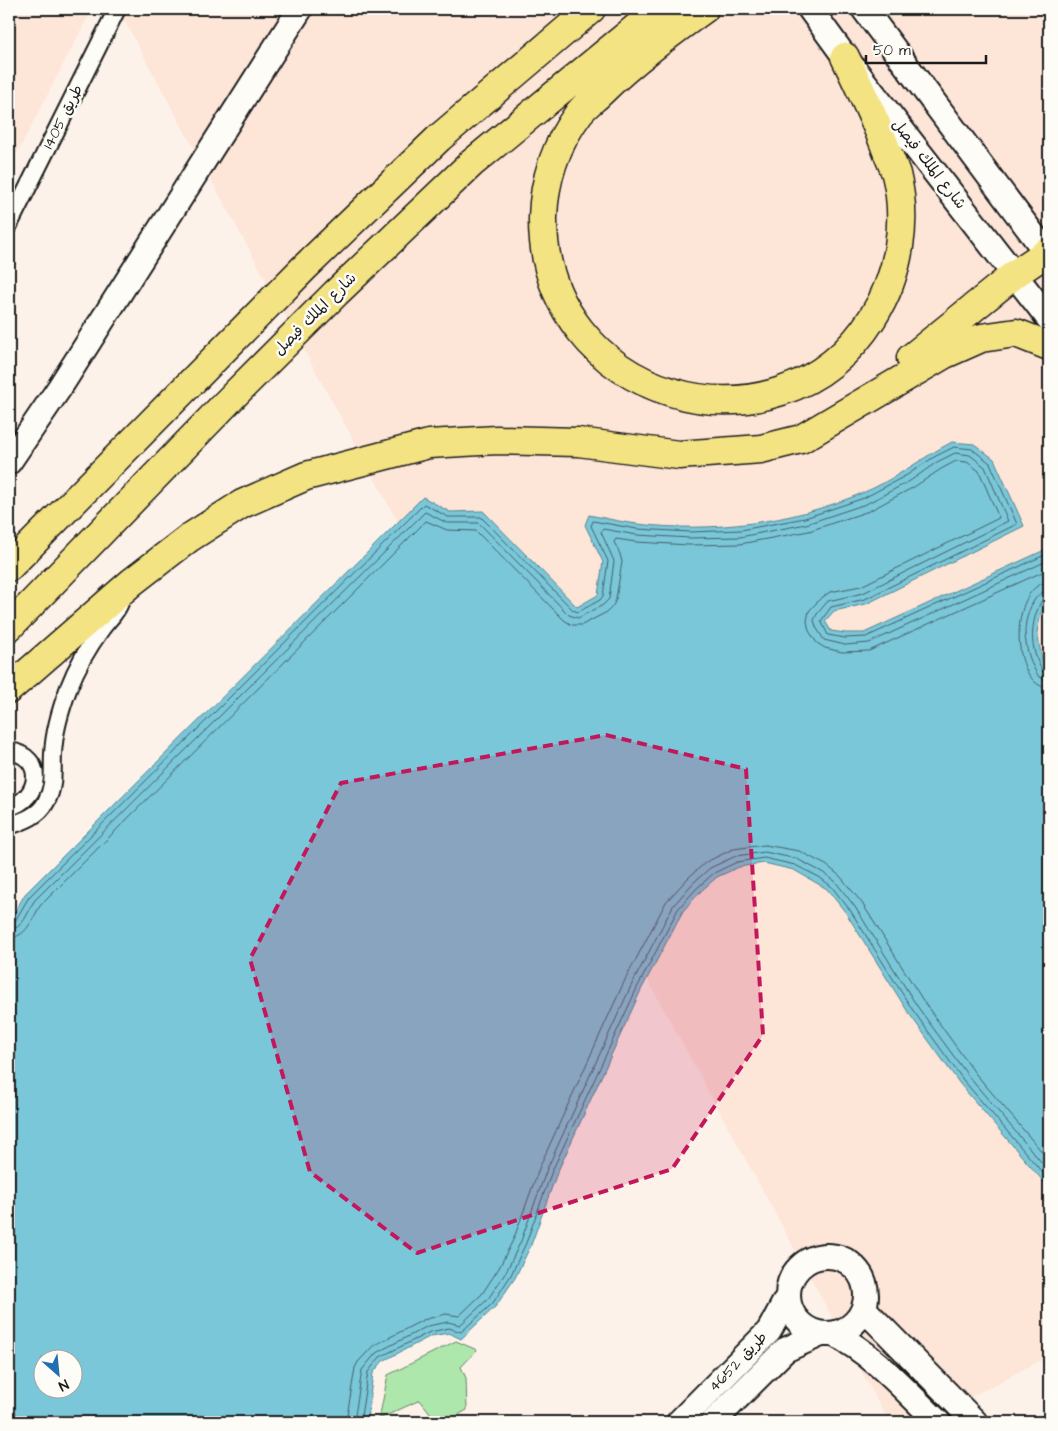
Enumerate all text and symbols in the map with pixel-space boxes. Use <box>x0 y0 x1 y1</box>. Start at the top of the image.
scale bar <box>866 32 986 64</box>
text: 50 m <box>873 40 911 61</box>
street label: طريق 1405 <box>38 81 88 153</box>
street label: شارع الملك فيصل <box>887 114 971 214</box>
street label: شارع الملك فيصل <box>269 268 361 360</box>
street label: طريق 4652 <box>704 1327 772 1397</box>
north arrow <box>32 1348 82 1398</box>
text: N <box>55 1374 72 1396</box>

